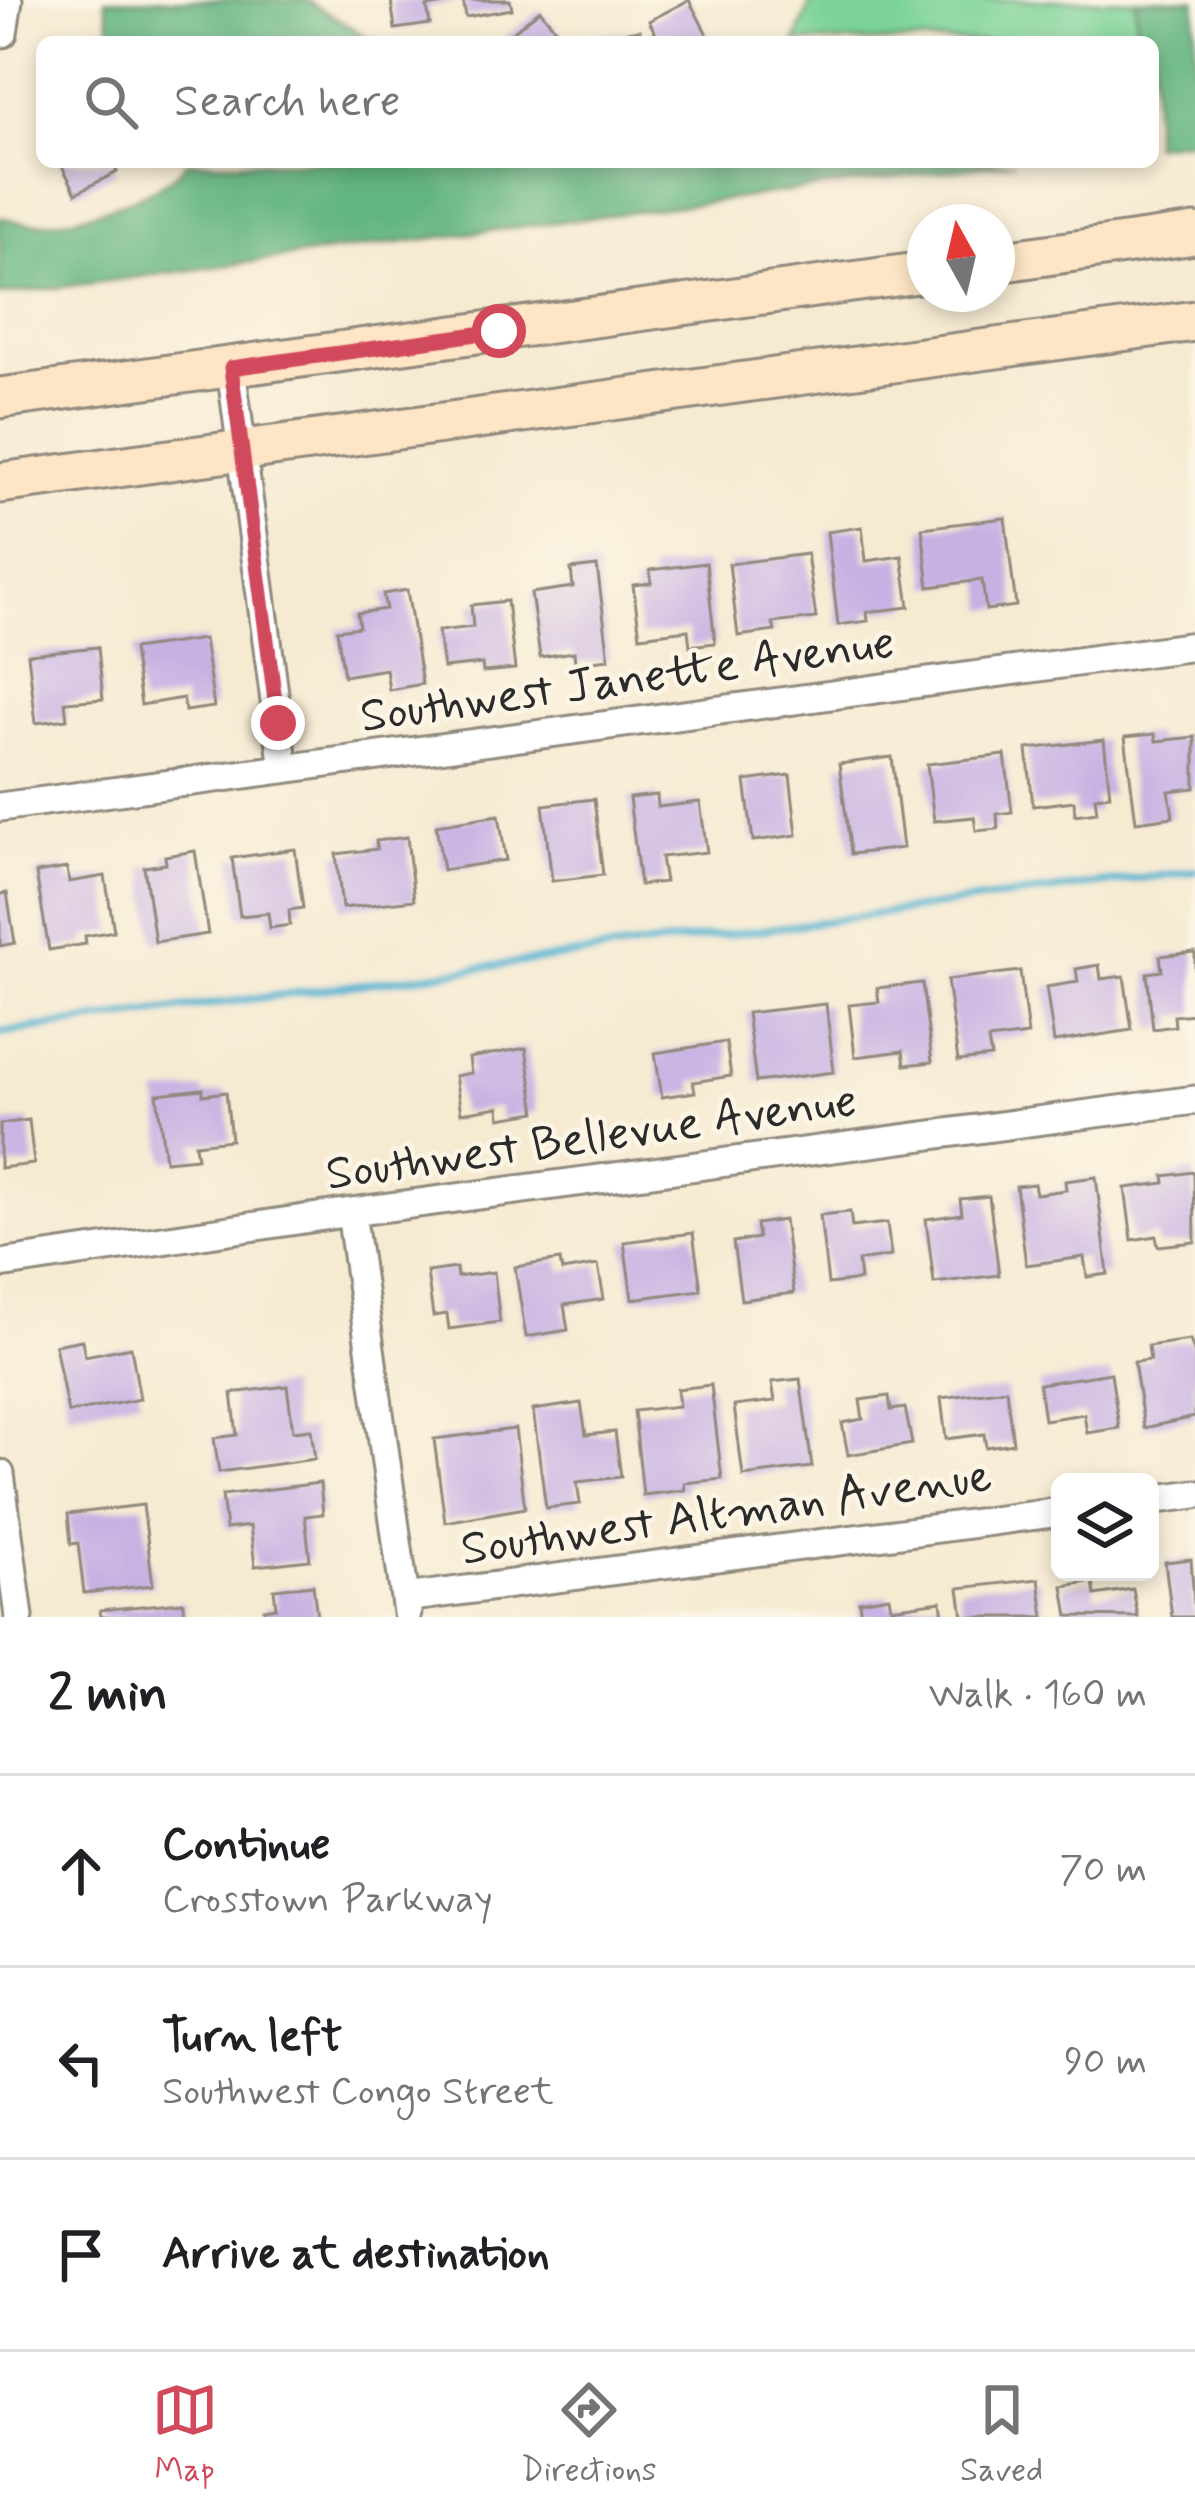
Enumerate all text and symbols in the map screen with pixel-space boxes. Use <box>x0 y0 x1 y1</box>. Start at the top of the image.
search box <box>36 36 1159 168</box>
icon: search <box>78 69 144 135</box>
text: Search here <box>174 73 401 132</box>
north arrow <box>907 204 1015 312</box>
route start <box>472 304 526 358</box>
street label: Southwest Janette Avenue <box>356 612 899 749</box>
route end <box>251 696 305 750</box>
street label: Southwest Bellevue Avenue <box>322 1070 861 1207</box>
street label: Southwest Altman Avenue <box>457 1445 996 1582</box>
map controls <box>1051 1473 1159 1581</box>
button: layers <box>1051 1473 1159 1581</box>
text: 2 min <box>48 1662 168 1728</box>
text: Walk · 160 m <box>929 1670 1147 1721</box>
text: Continue <box>162 1816 330 1875</box>
icon: ahead <box>48 1838 114 1904</box>
text: 70 m <box>1059 1845 1147 1896</box>
text: Crosstown Parkway <box>162 1875 493 1926</box>
text: Turn left <box>162 2008 342 2067</box>
icon: left <box>48 2030 114 2096</box>
text: 90 m <box>1064 2037 1147 2088</box>
text: Southwest Congo Street <box>162 2067 554 2118</box>
icon: arrive <box>48 2222 114 2288</box>
text: Arrive at destination <box>162 2225 550 2284</box>
tab: Map <box>152 2377 218 2493</box>
tab: Directions <box>521 2377 657 2493</box>
tab: Saved <box>960 2377 1043 2493</box>

